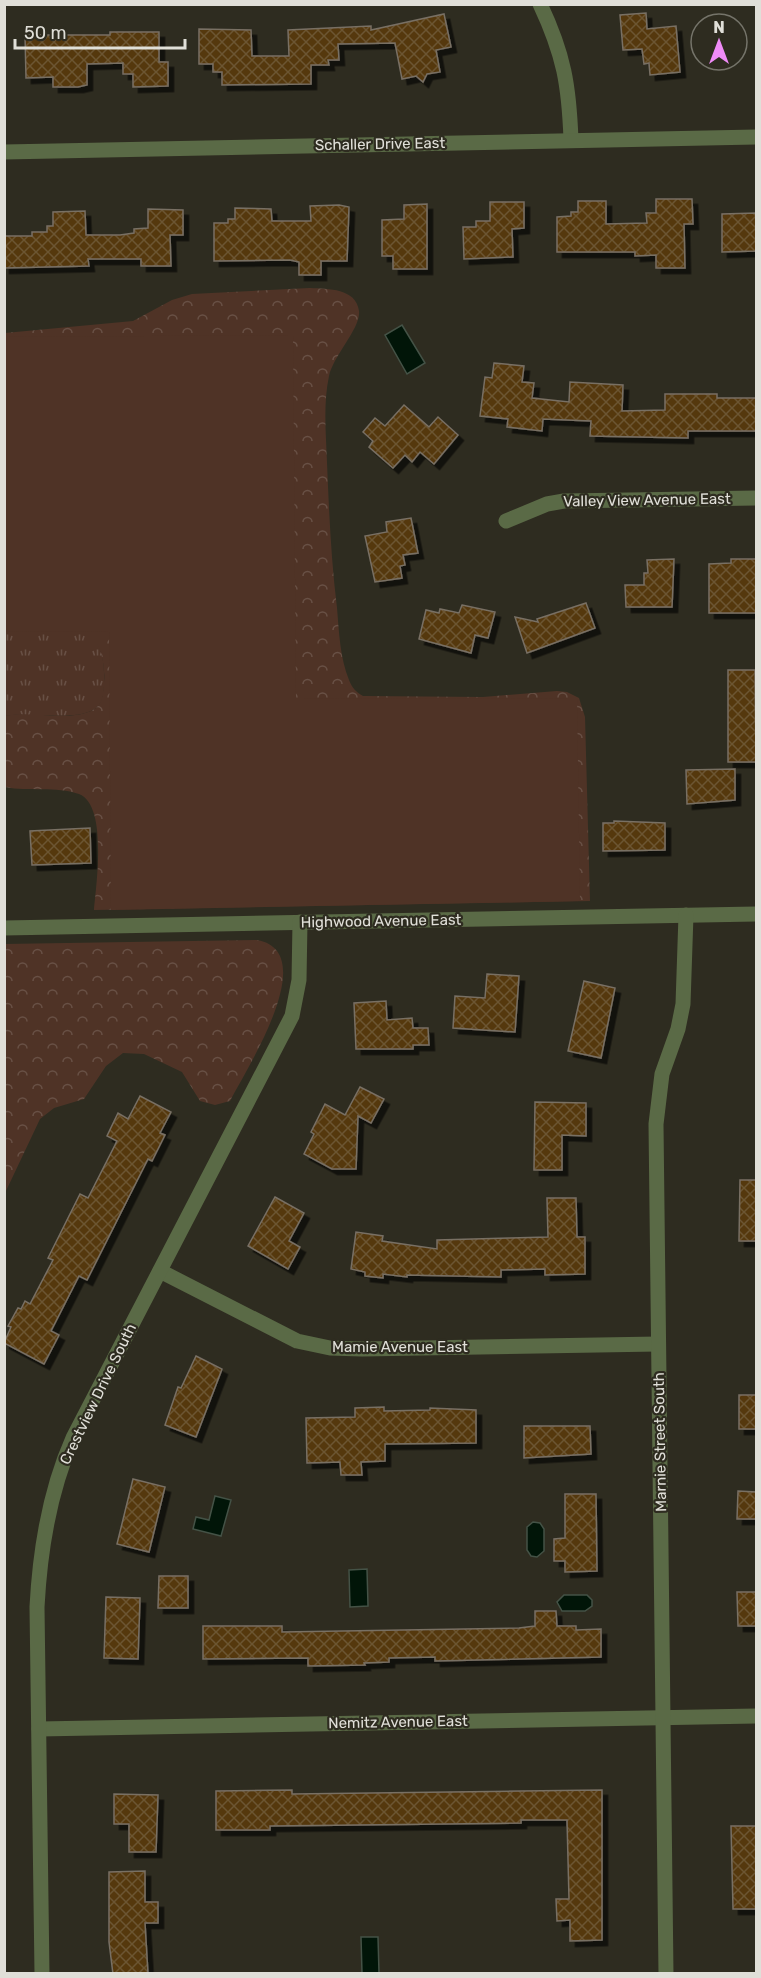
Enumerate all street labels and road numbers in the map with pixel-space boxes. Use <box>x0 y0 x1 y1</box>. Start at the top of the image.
street label: Schaller Drive East <box>315 134 445 154</box>
street label: Valley View Avenue East <box>563 490 731 510</box>
street label: Highwood Avenue East <box>301 911 462 931</box>
street label: Crestview Drive South <box>56 1321 140 1467</box>
street label: Mamie Avenue East <box>332 1338 468 1356</box>
street label: Marnie Street South <box>650 1372 670 1512</box>
street label: Nemitz Avenue East <box>328 1712 468 1732</box>

